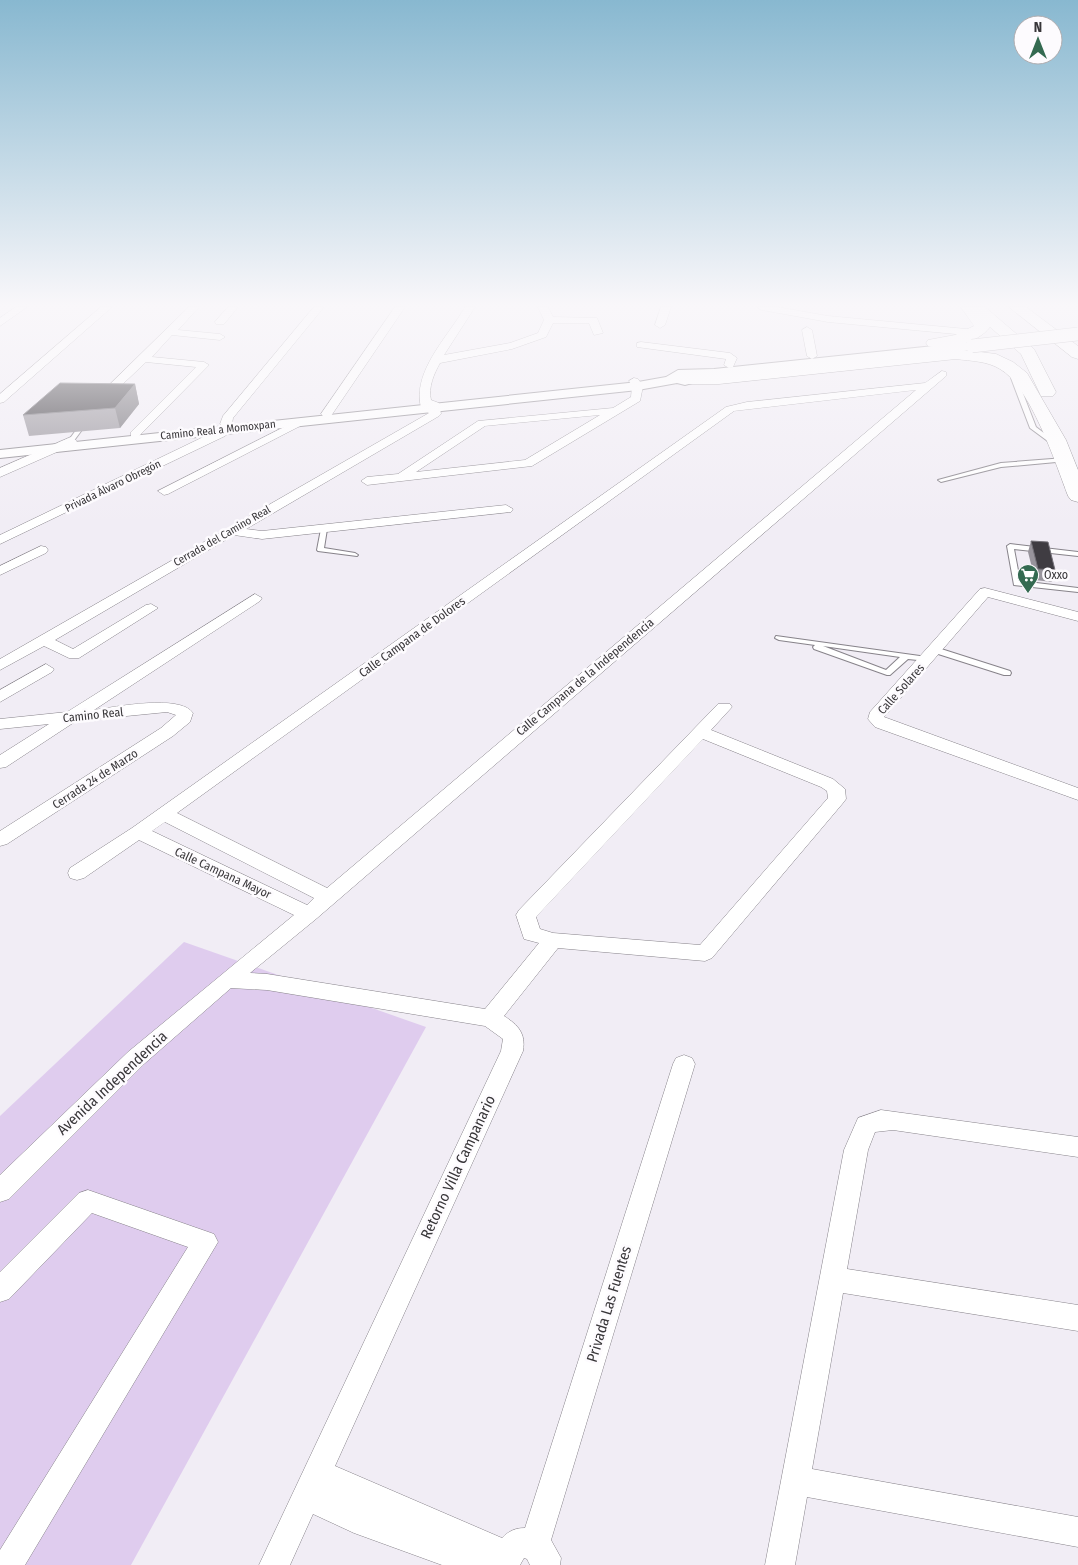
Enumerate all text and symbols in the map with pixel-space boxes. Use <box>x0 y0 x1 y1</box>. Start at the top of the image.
north arrow <box>1013 15 1063 65</box>
text: N <box>1034 19 1042 36</box>
street label: Camino Real a Momoxpan <box>160 417 276 443</box>
street label: Privada Álvaro Obregón <box>62 456 163 515</box>
street label: Cerrada del Camino Real <box>171 503 273 569</box>
supermarket icon: Oxxo <box>1016 563 1040 594</box>
place label: Oxxo <box>1044 568 1068 582</box>
street label: Calle Campana de Dolores <box>356 594 468 680</box>
street label: Calle Campana de la Independencia <box>513 615 657 739</box>
street label: Calle Solares <box>875 661 927 717</box>
street label: Camino Real <box>62 705 124 725</box>
street label: Cerrada 24 de Marzo <box>50 746 140 812</box>
street label: Calle Campana Mayor <box>172 844 274 902</box>
street label: Avenida Independencia <box>53 1027 171 1139</box>
street label: Retorno Villa Campanario <box>417 1092 499 1242</box>
street label: Privada Las Fuentes <box>583 1244 635 1364</box>

